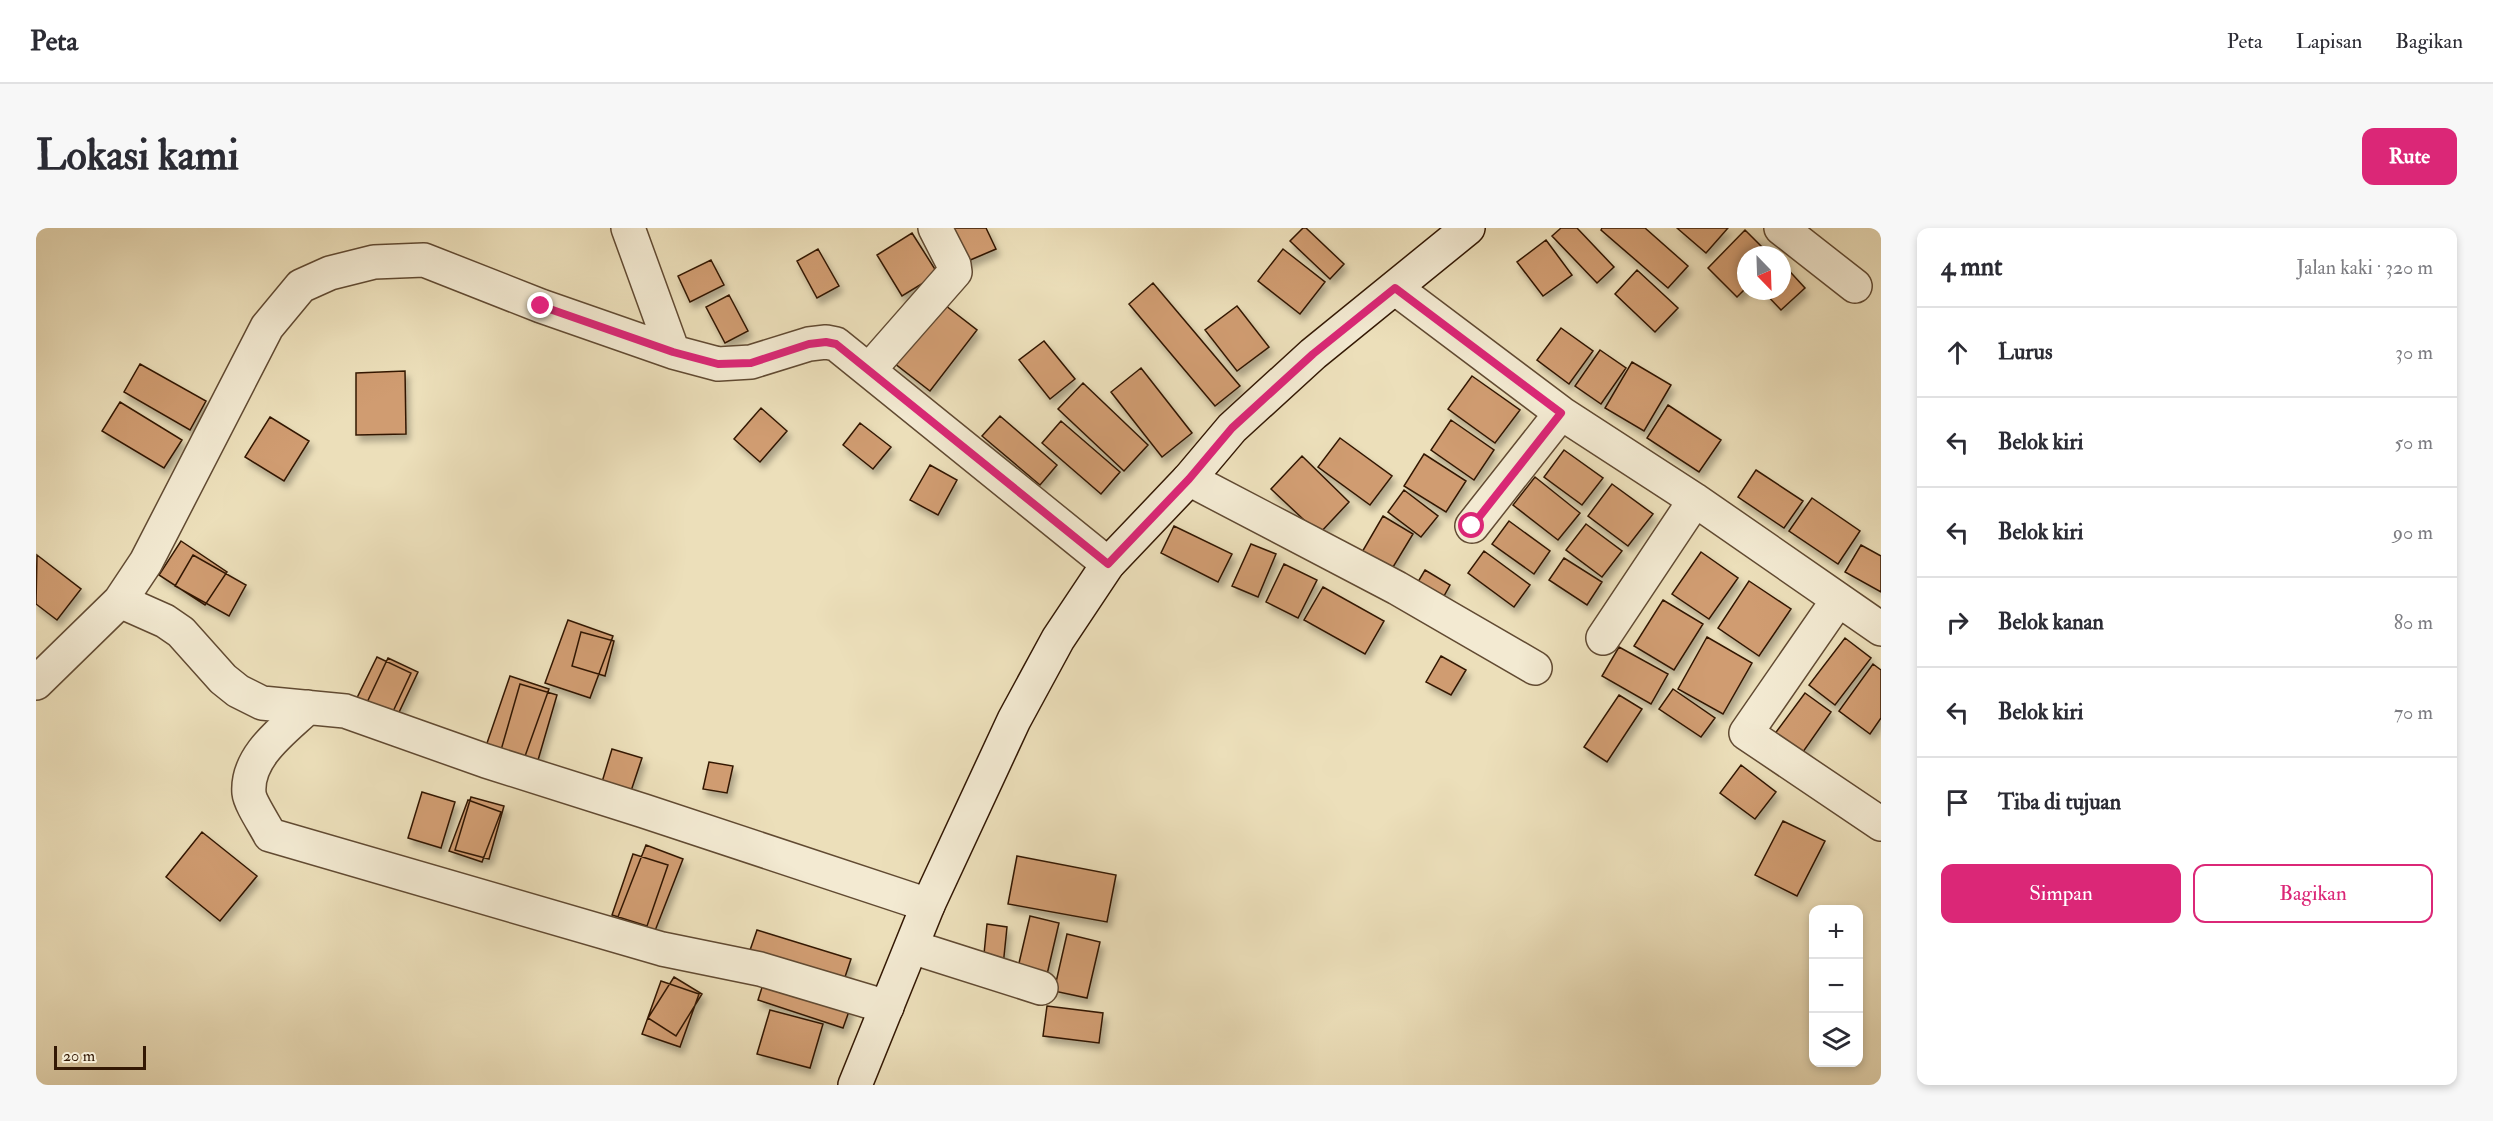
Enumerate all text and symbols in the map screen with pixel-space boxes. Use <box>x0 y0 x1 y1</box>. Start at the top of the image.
text: Peta <box>30 24 78 59</box>
text: Peta <box>2227 28 2263 55</box>
text: Lapisan <box>2296 28 2362 55</box>
text: Bagikan <box>2395 28 2463 55</box>
button: Rute <box>2362 128 2457 185</box>
text: Lokasi kami <box>36 130 239 182</box>
north arrow <box>1737 246 1791 300</box>
text: 4 mnt <box>1941 251 2002 283</box>
text: Jalan kaki · 320 m <box>2297 255 2433 280</box>
route end <box>527 292 553 318</box>
icon: ahead <box>1941 336 1974 369</box>
text: Lurus <box>1998 338 2052 366</box>
text: 30 m <box>2395 340 2433 365</box>
icon: left <box>1941 426 1974 459</box>
text: Belok kiri <box>1998 428 2083 456</box>
text: 50 m <box>2394 430 2433 455</box>
route start <box>1458 512 1484 538</box>
icon: left <box>1941 516 1974 549</box>
text: Belok kiri <box>1998 518 2083 546</box>
text: 90 m <box>2393 520 2433 545</box>
icon: right <box>1941 606 1974 639</box>
text: Belok kanan <box>1998 608 2104 636</box>
text: 80 m <box>2394 610 2433 635</box>
icon: left <box>1941 696 1974 729</box>
text: Belok kiri <box>1998 698 2083 726</box>
text: 70 m <box>2394 700 2433 725</box>
icon: arrive <box>1941 786 1974 819</box>
text: Tiba di tujuan <box>1998 788 2121 816</box>
button: Simpan <box>1941 864 2181 923</box>
button: Bagikan <box>2193 864 2433 923</box>
map controls <box>1809 905 1863 1067</box>
button: + <box>1809 905 1863 959</box>
button: − <box>1809 959 1863 1013</box>
button: layers <box>1809 1013 1863 1067</box>
scale bar <box>54 1043 146 1070</box>
text: 20 m <box>63 1046 95 1066</box>

